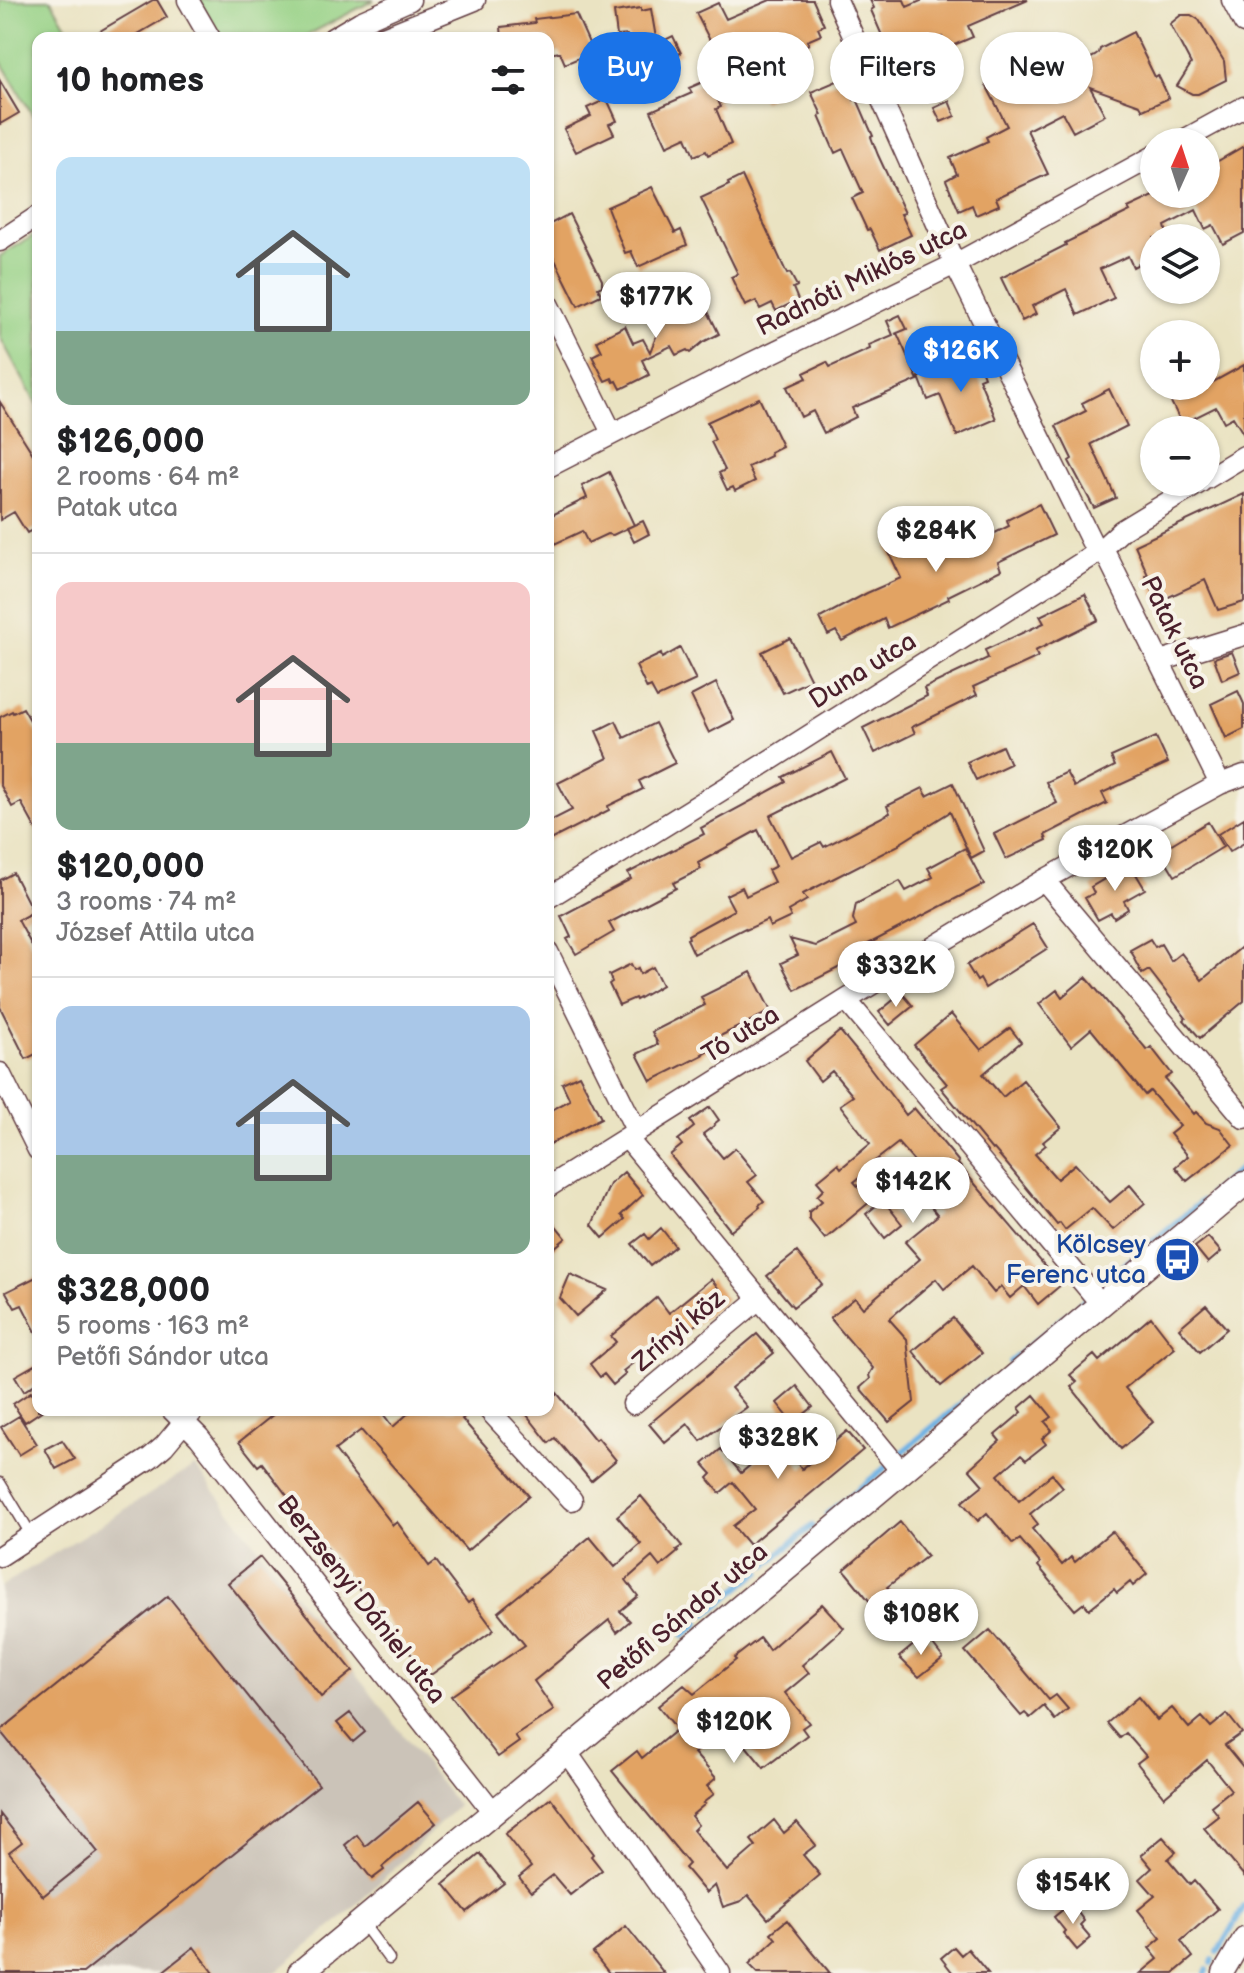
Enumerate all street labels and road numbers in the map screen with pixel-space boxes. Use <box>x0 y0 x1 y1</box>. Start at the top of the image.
street label: Radnóti Miklós utca <box>752 215 972 343</box>
street label: Patak utca <box>1133 571 1215 695</box>
street label: Duna utca <box>804 626 922 716</box>
street label: Tó utca <box>697 999 785 1071</box>
street label: Zrínyi köz <box>626 1283 732 1379</box>
street label: Berzsenyi Dániel utca <box>270 1490 452 1710</box>
street label: Petőfi Sándor utca <box>591 1537 775 1697</box>

